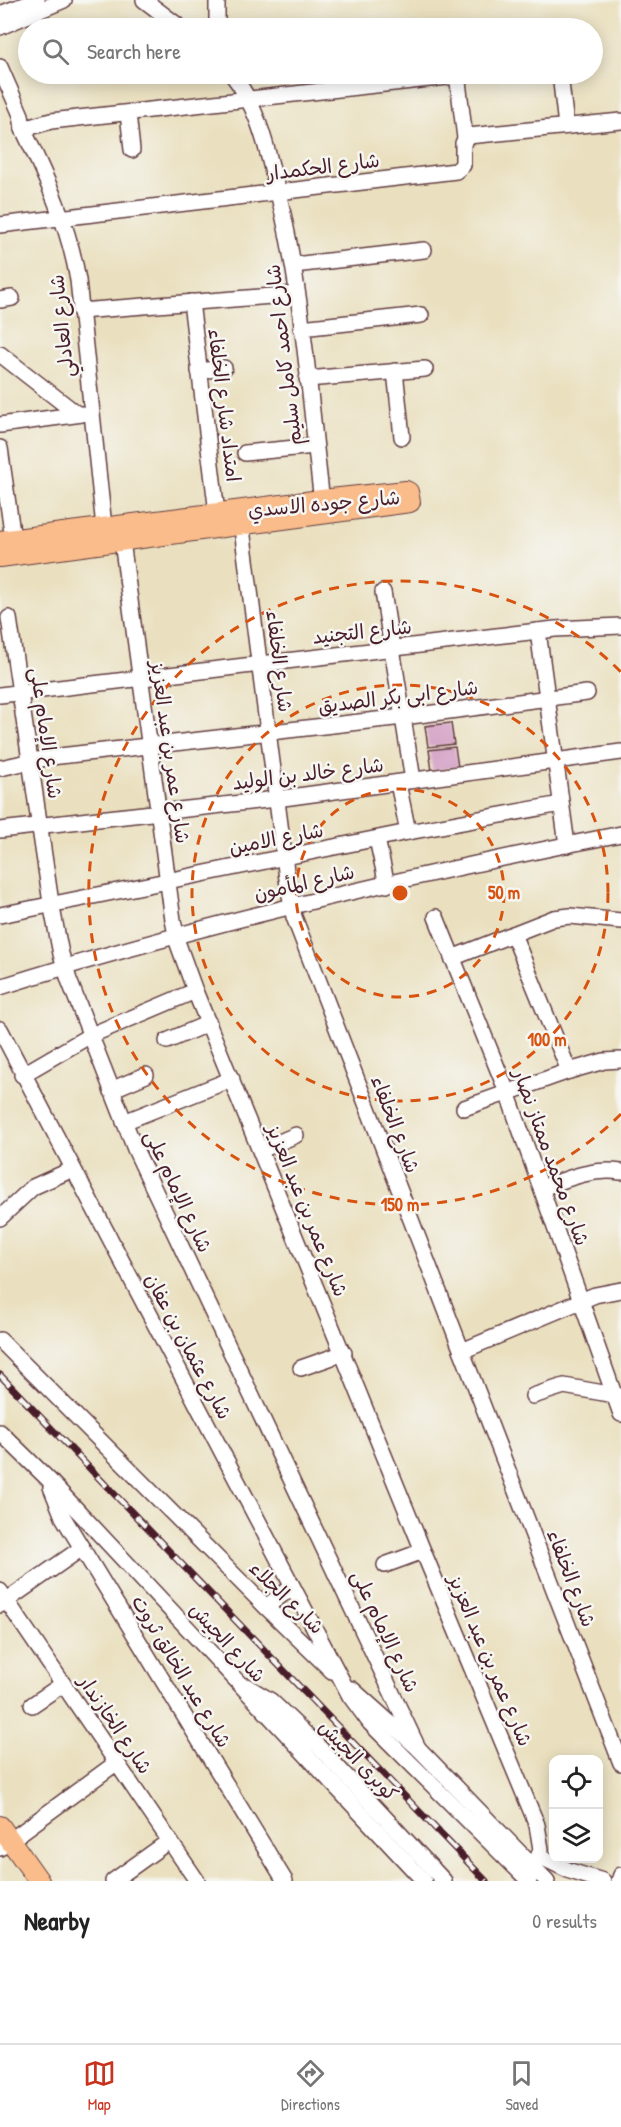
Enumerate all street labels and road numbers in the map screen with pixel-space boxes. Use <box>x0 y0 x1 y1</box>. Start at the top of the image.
street label: شارع الحكمدار <box>263 146 381 188</box>
street label: شارع احمد كامل سليم <box>259 263 309 447</box>
street label: شارع العادلي <box>42 273 85 379</box>
street label: امتداد شارع الخلفاء <box>201 327 248 483</box>
street label: شارع جوده الاسدي <box>247 483 401 525</box>
street label: شارع الخلفاء <box>259 608 300 714</box>
street label: شارع التجنيد <box>311 612 413 651</box>
street label: شارع عمر بن عبد العزيز <box>144 657 197 845</box>
street label: شارع الإمام على <box>22 666 70 801</box>
street label: شارع ابى بكر الصديق <box>316 673 480 720</box>
street label: شارع خالد بن الوليد <box>231 750 385 797</box>
street label: شارع الامين <box>226 816 326 861</box>
street label: شارع المأمون <box>251 857 357 908</box>
street label: شارع محمد ممتاز نصار <box>506 1063 597 1250</box>
street label: شارع الخلفاء <box>364 1071 427 1177</box>
street label: شارع عمر بن عبد العزيز <box>259 1118 355 1301</box>
street label: شارع الإمام على <box>137 1125 219 1257</box>
street label: شارع عثمان بن عفان <box>138 1268 239 1424</box>
street label: شارع الخلفاء <box>540 1525 603 1631</box>
street label: شارع الجلاء <box>243 1554 330 1640</box>
street label: شارع الإمام على <box>344 1565 426 1697</box>
street label: شارع عمر بن عبد العزيز <box>441 1568 539 1750</box>
street label: شارع عبد الخالق ثروت <box>125 1590 238 1753</box>
street label: شارع الجيش <box>183 1596 272 1689</box>
street label: شارع الخازندار <box>71 1667 159 1779</box>
street label: كوبرى الجيش <box>312 1713 405 1808</box>

